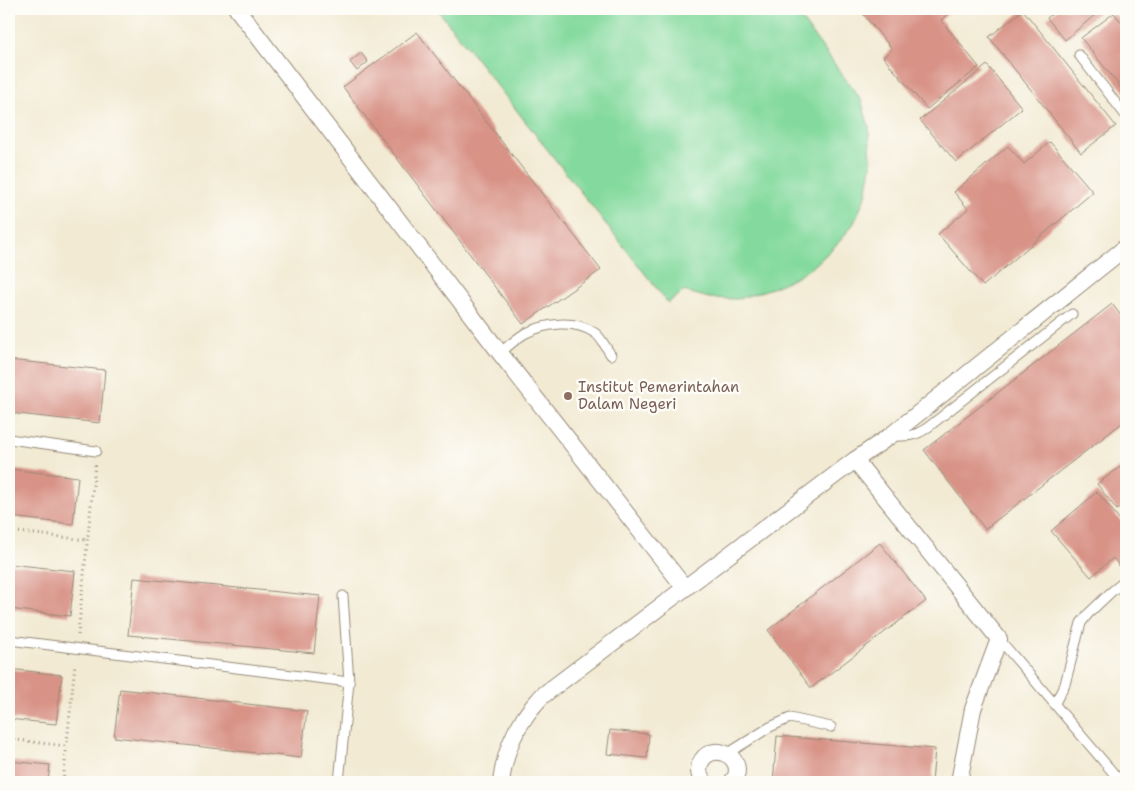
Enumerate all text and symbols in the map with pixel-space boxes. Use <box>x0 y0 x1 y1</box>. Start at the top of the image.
place label: Institut Pemerintahan Dalam Negeri <box>578 377 739 414</box>
marker: Institut Pemerintahan Dalam Negeri <box>562 390 574 402</box>

